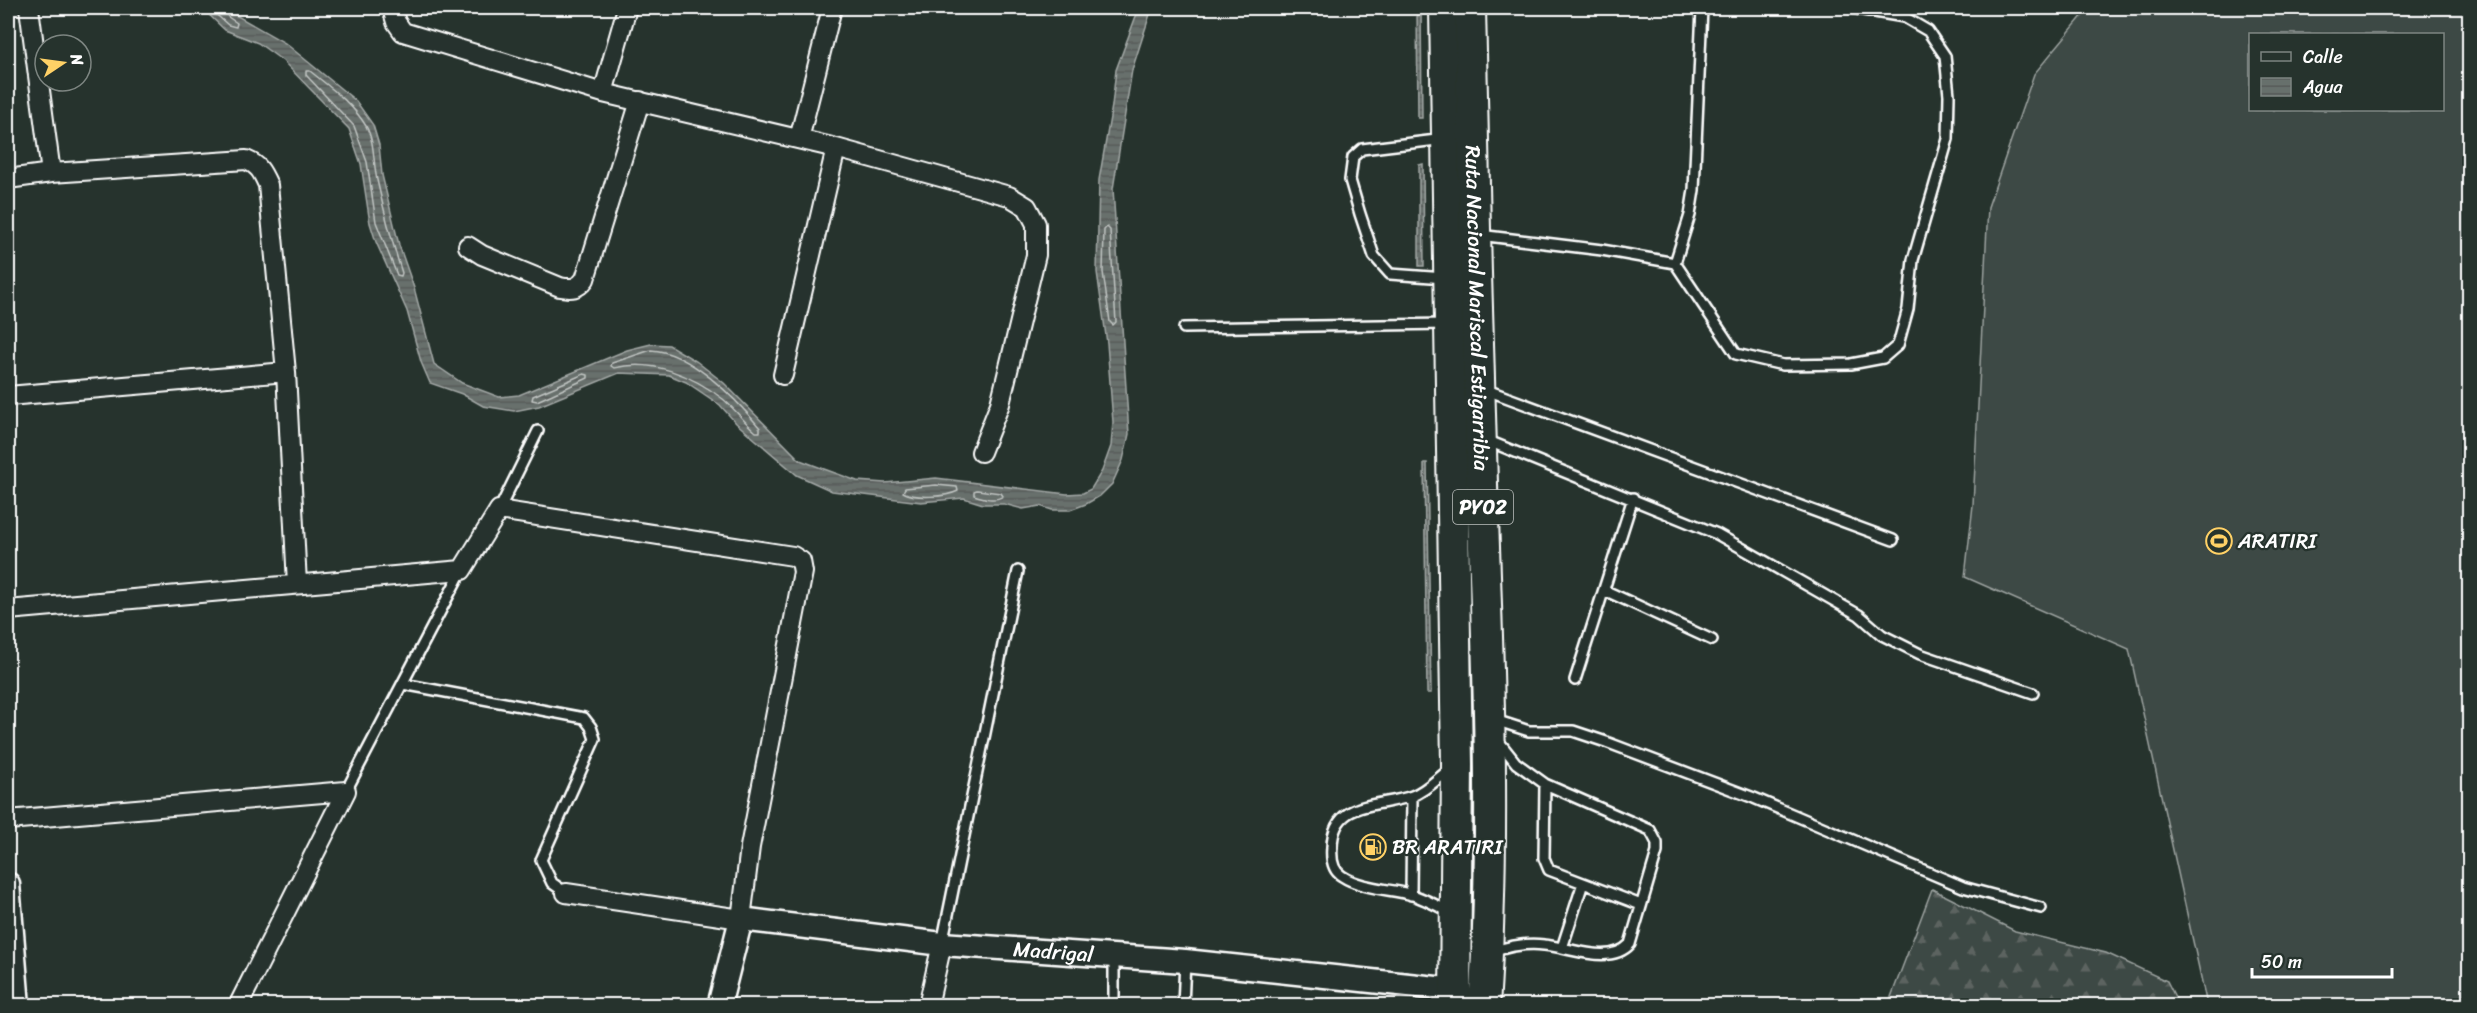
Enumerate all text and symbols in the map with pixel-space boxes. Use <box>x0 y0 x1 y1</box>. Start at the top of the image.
north arrow <box>33 33 93 93</box>
legend <box>2249 33 2444 111</box>
text: Calle <box>2303 41 2343 73</box>
text: N <box>62 50 93 69</box>
text: Agua <box>2302 71 2344 103</box>
street label: Ruta Nacional Mariscal Estigarribia <box>1454 145 1501 472</box>
road number: PY02 <box>1453 490 1513 524</box>
place label: ARATIRI <box>2237 522 2318 560</box>
sports icon: ARATIRI <box>2204 526 2234 556</box>
place label: BR ARATIRI <box>1392 828 1504 866</box>
fuel station icon: BR ARATIRI <box>1358 832 1388 862</box>
street label: Madrigal <box>1012 930 1096 974</box>
scale bar <box>2252 941 2392 979</box>
text: 50 m <box>2261 946 2302 978</box>

